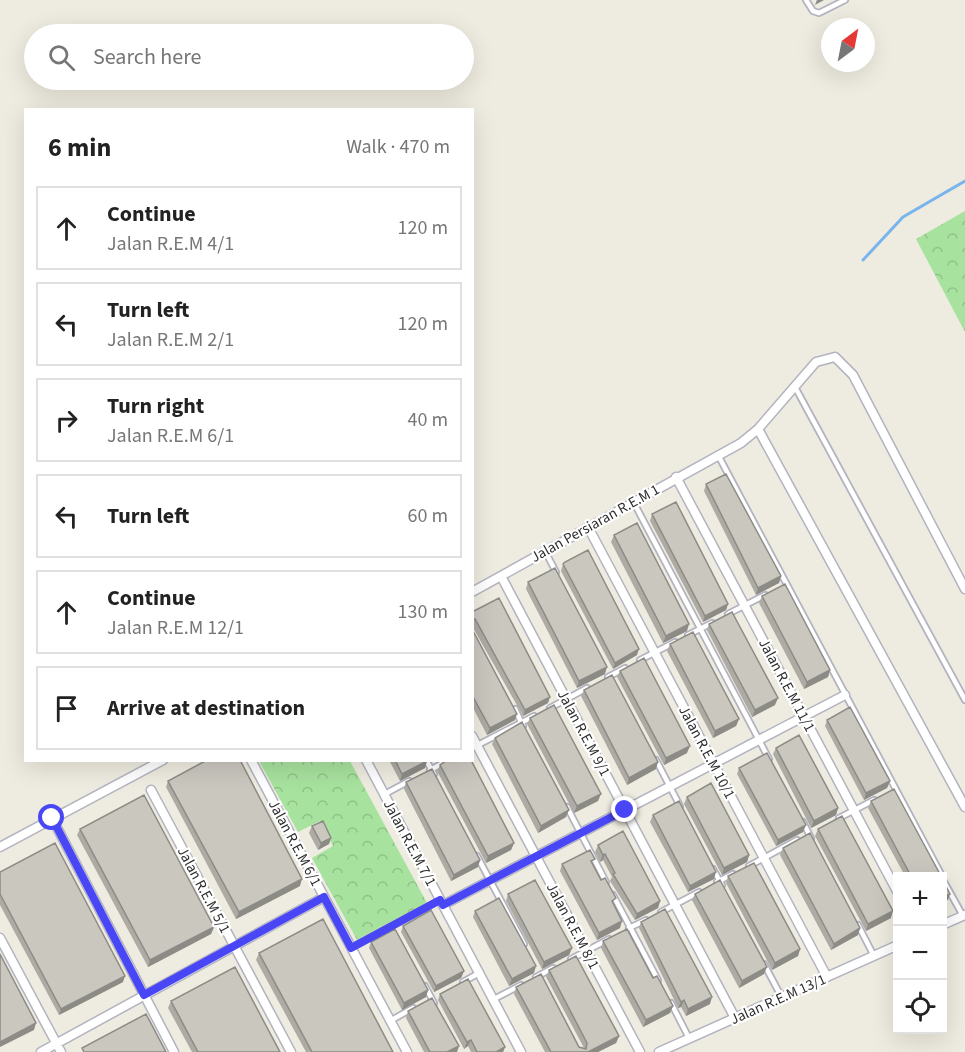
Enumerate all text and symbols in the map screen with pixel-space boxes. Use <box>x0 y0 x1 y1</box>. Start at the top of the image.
north arrow <box>821 18 875 72</box>
search box <box>24 24 474 90</box>
icon: search <box>45 41 78 74</box>
text: Search here <box>93 41 201 73</box>
text: 6 min <box>48 129 111 166</box>
text: Walk · 470 m <box>346 133 450 161</box>
text: Continue <box>107 198 196 230</box>
icon: ahead <box>50 212 83 245</box>
text: 120 m <box>398 214 448 242</box>
text: Jalan R.E.M 4/1 <box>107 230 234 258</box>
text: Turn left <box>107 294 189 326</box>
icon: left <box>50 308 83 341</box>
text: 120 m <box>398 310 448 338</box>
text: Jalan R.E.M 2/1 <box>107 326 234 354</box>
text: Turn right <box>107 390 204 422</box>
icon: right <box>50 404 83 437</box>
text: 40 m <box>408 406 448 434</box>
text: Jalan R.E.M 6/1 <box>107 422 234 450</box>
street label: Jalan Persiaran R.E.M 1 <box>527 479 664 568</box>
icon: left <box>50 500 83 533</box>
text: Turn left <box>107 500 189 532</box>
text: 60 m <box>408 502 448 530</box>
text: Continue <box>107 582 196 614</box>
icon: ahead <box>50 596 83 629</box>
text: 130 m <box>398 598 448 626</box>
text: Jalan R.E.M 12/1 <box>107 614 244 642</box>
street label: Jalan R.E.M 11/1 <box>753 635 820 736</box>
street label: Jalan R.E.M 9/1 <box>552 686 615 780</box>
icon: arrive <box>50 692 83 725</box>
text: Arrive at destination <box>107 692 305 724</box>
street label: Jalan R.E.M 10/1 <box>673 702 740 803</box>
street label: Jalan R.E.M 6/1 <box>263 796 326 890</box>
street label: Jalan R.E.M 7/1 <box>378 796 441 890</box>
route end <box>611 796 637 822</box>
route start <box>38 804 64 830</box>
street label: Jalan R.E.M 5/1 <box>172 843 235 937</box>
map controls <box>893 872 947 1034</box>
button: + <box>893 872 947 926</box>
street label: Jalan R.E.M 8/1 <box>541 879 604 973</box>
button: − <box>893 926 947 980</box>
street label: Jalan R.E.M 13/1 <box>727 969 829 1030</box>
button: locate <box>893 980 947 1034</box>

